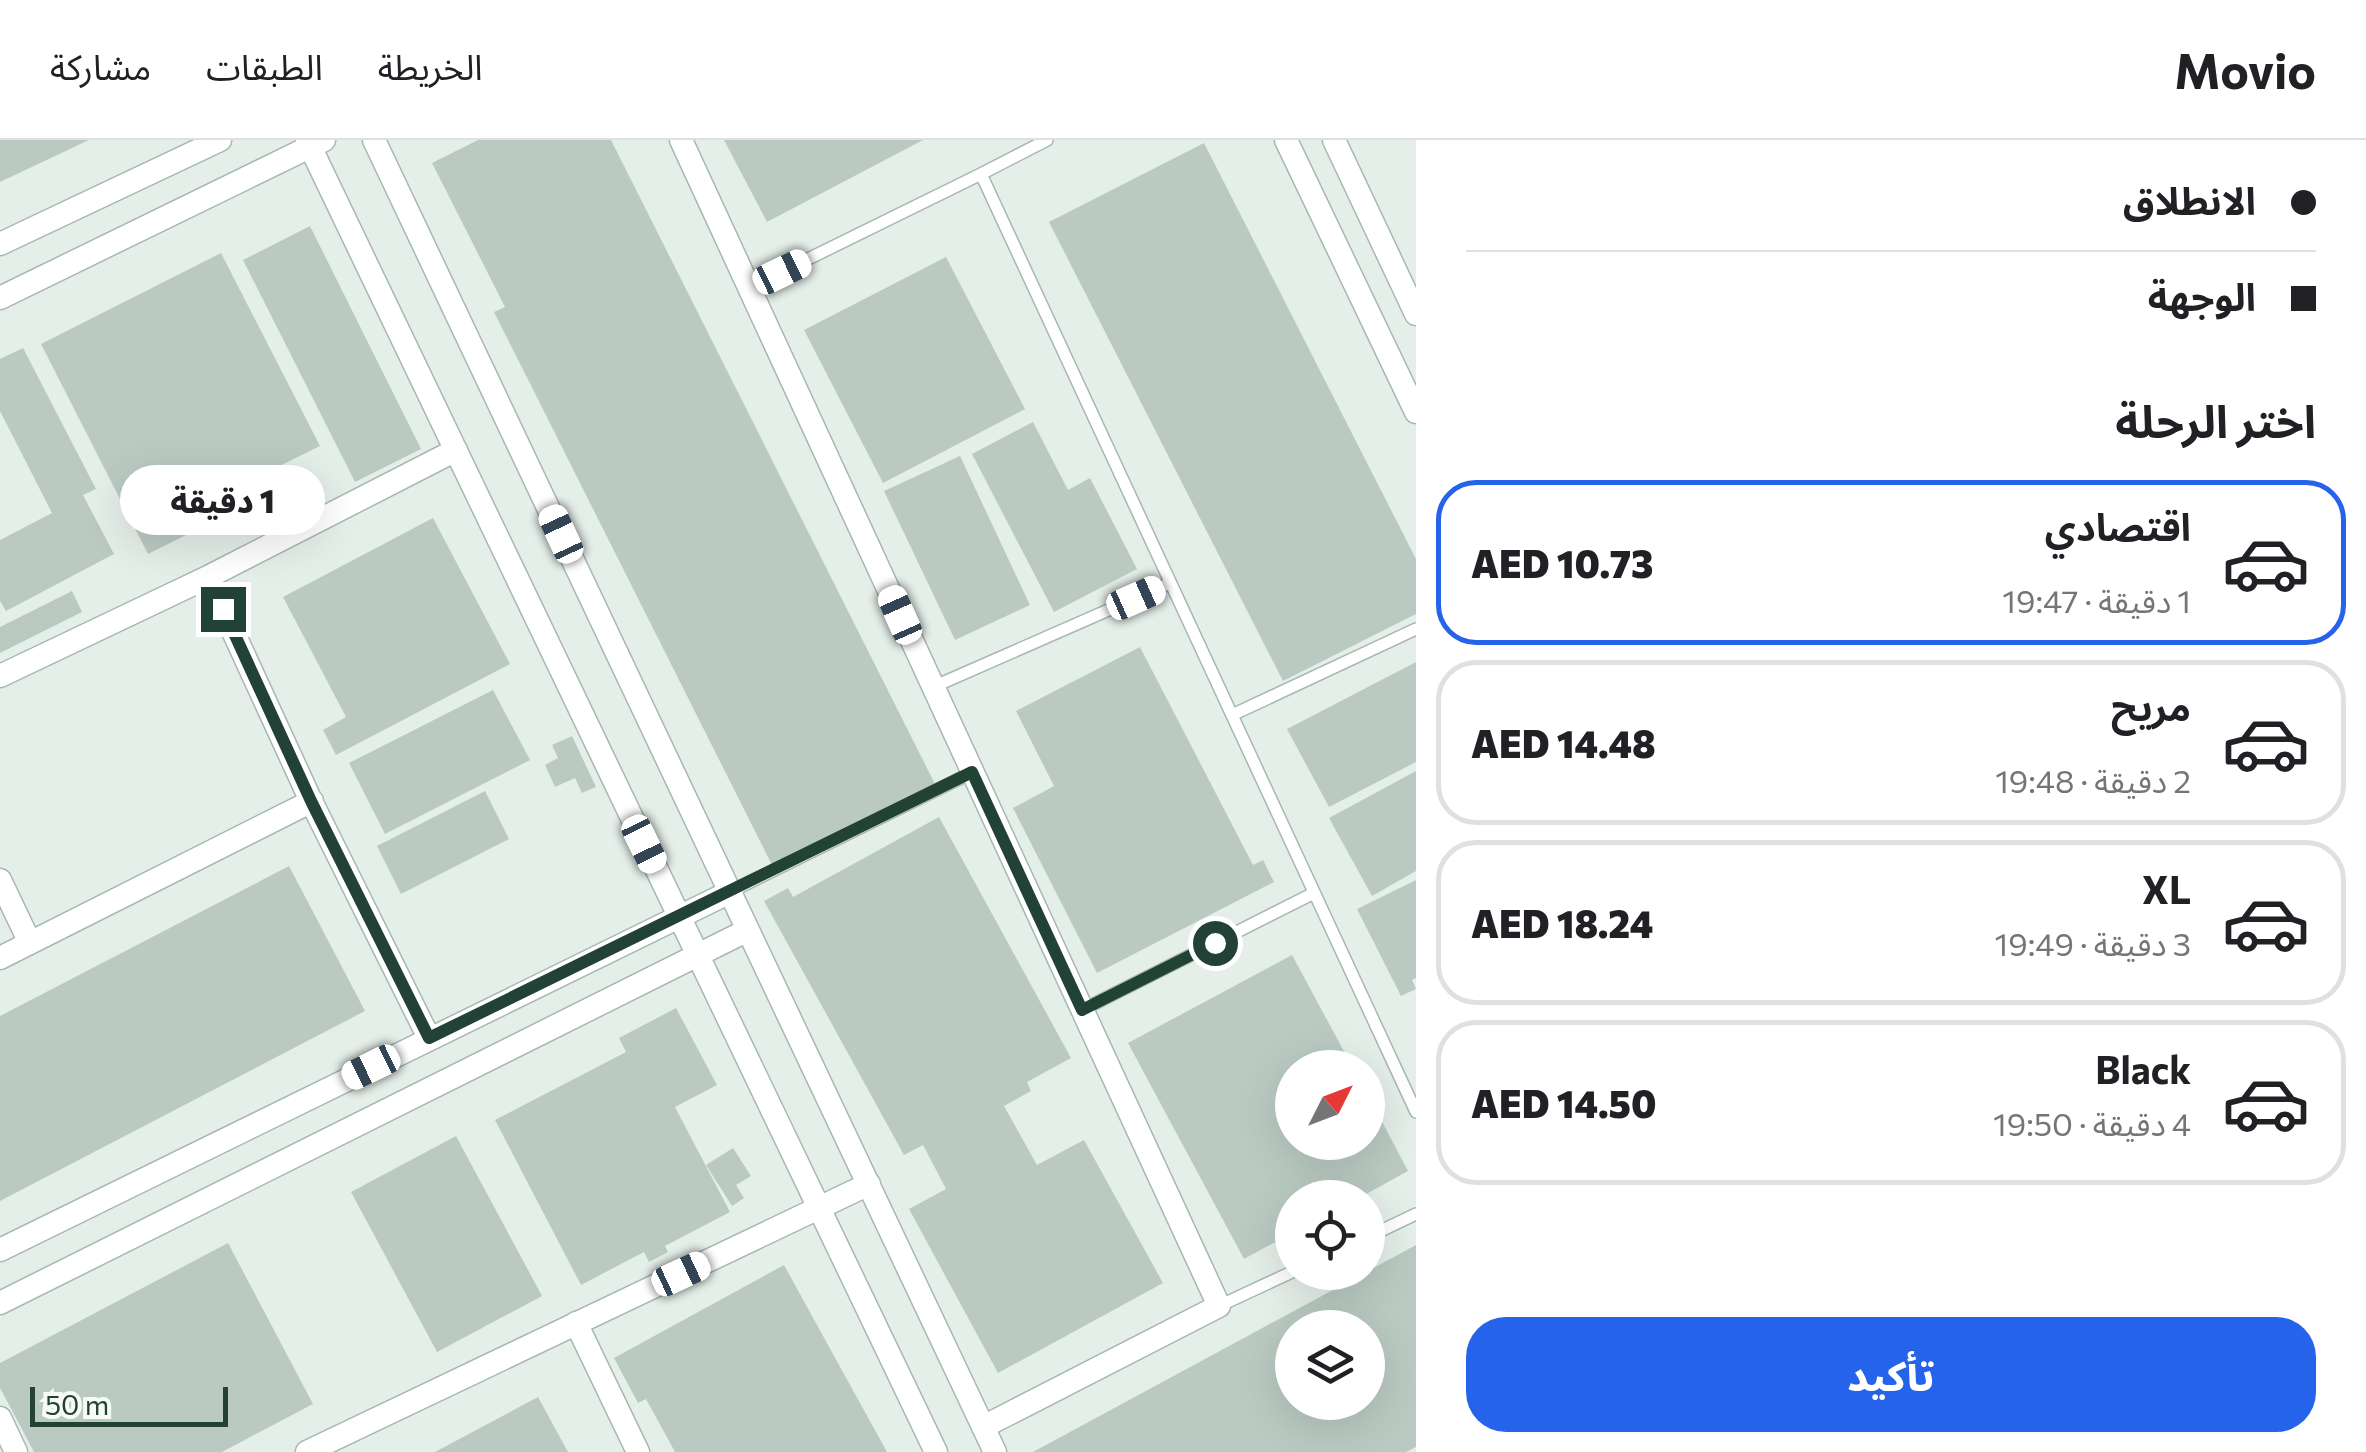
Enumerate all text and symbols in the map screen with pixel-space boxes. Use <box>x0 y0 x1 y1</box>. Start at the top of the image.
text: Movio <box>2174 40 2316 99</box>
text: مشاركة <box>50 44 151 87</box>
text: الطبقات <box>206 44 323 87</box>
text: الخريطة <box>378 44 483 87</box>
text: الانطلاق <box>2123 176 2256 223</box>
car <box>748 245 816 299</box>
text: الوجهة <box>2148 272 2256 319</box>
text: اختر الرحلة <box>2115 392 2316 447</box>
callout: 1 دقيقة <box>120 464 326 534</box>
text: 1 دقيقة <box>170 480 275 520</box>
car <box>535 500 587 568</box>
text: اقتصادي <box>2045 502 2191 549</box>
icon: car <box>2221 518 2311 608</box>
text: AED 10.73 <box>1471 539 1653 586</box>
car <box>1102 572 1170 624</box>
text: 1 دقيقة · 19:47 <box>2002 580 2191 620</box>
car <box>874 581 926 649</box>
route end <box>201 587 246 632</box>
text: مريح <box>2111 682 2191 729</box>
icon: car <box>2221 698 2311 788</box>
text: AED 14.48 <box>1471 719 1656 766</box>
text: 2 دقيقة · 19:48 <box>1995 760 2191 800</box>
car <box>617 810 671 878</box>
text: XL <box>2142 865 2191 912</box>
icon: car <box>2221 878 2311 968</box>
text: AED 18.24 <box>1471 899 1653 946</box>
route start <box>1193 921 1238 966</box>
text: 3 دقيقة · 19:49 <box>1995 923 2191 963</box>
car <box>337 1040 405 1094</box>
text: Black <box>2095 1045 2191 1092</box>
north arrow <box>1275 1050 1385 1160</box>
map controls <box>1275 1050 1385 1420</box>
icon: car <box>2221 1058 2311 1148</box>
text: AED 14.50 <box>1471 1079 1656 1126</box>
text: 4 دقيقة · 19:50 <box>1993 1103 2191 1143</box>
button: locate <box>1275 1180 1385 1290</box>
car <box>647 1248 715 1300</box>
button: layers <box>1275 1310 1385 1420</box>
button: تأكيد <box>1466 1317 2316 1432</box>
scale bar <box>30 1382 228 1426</box>
text: 50 m <box>45 1387 109 1421</box>

